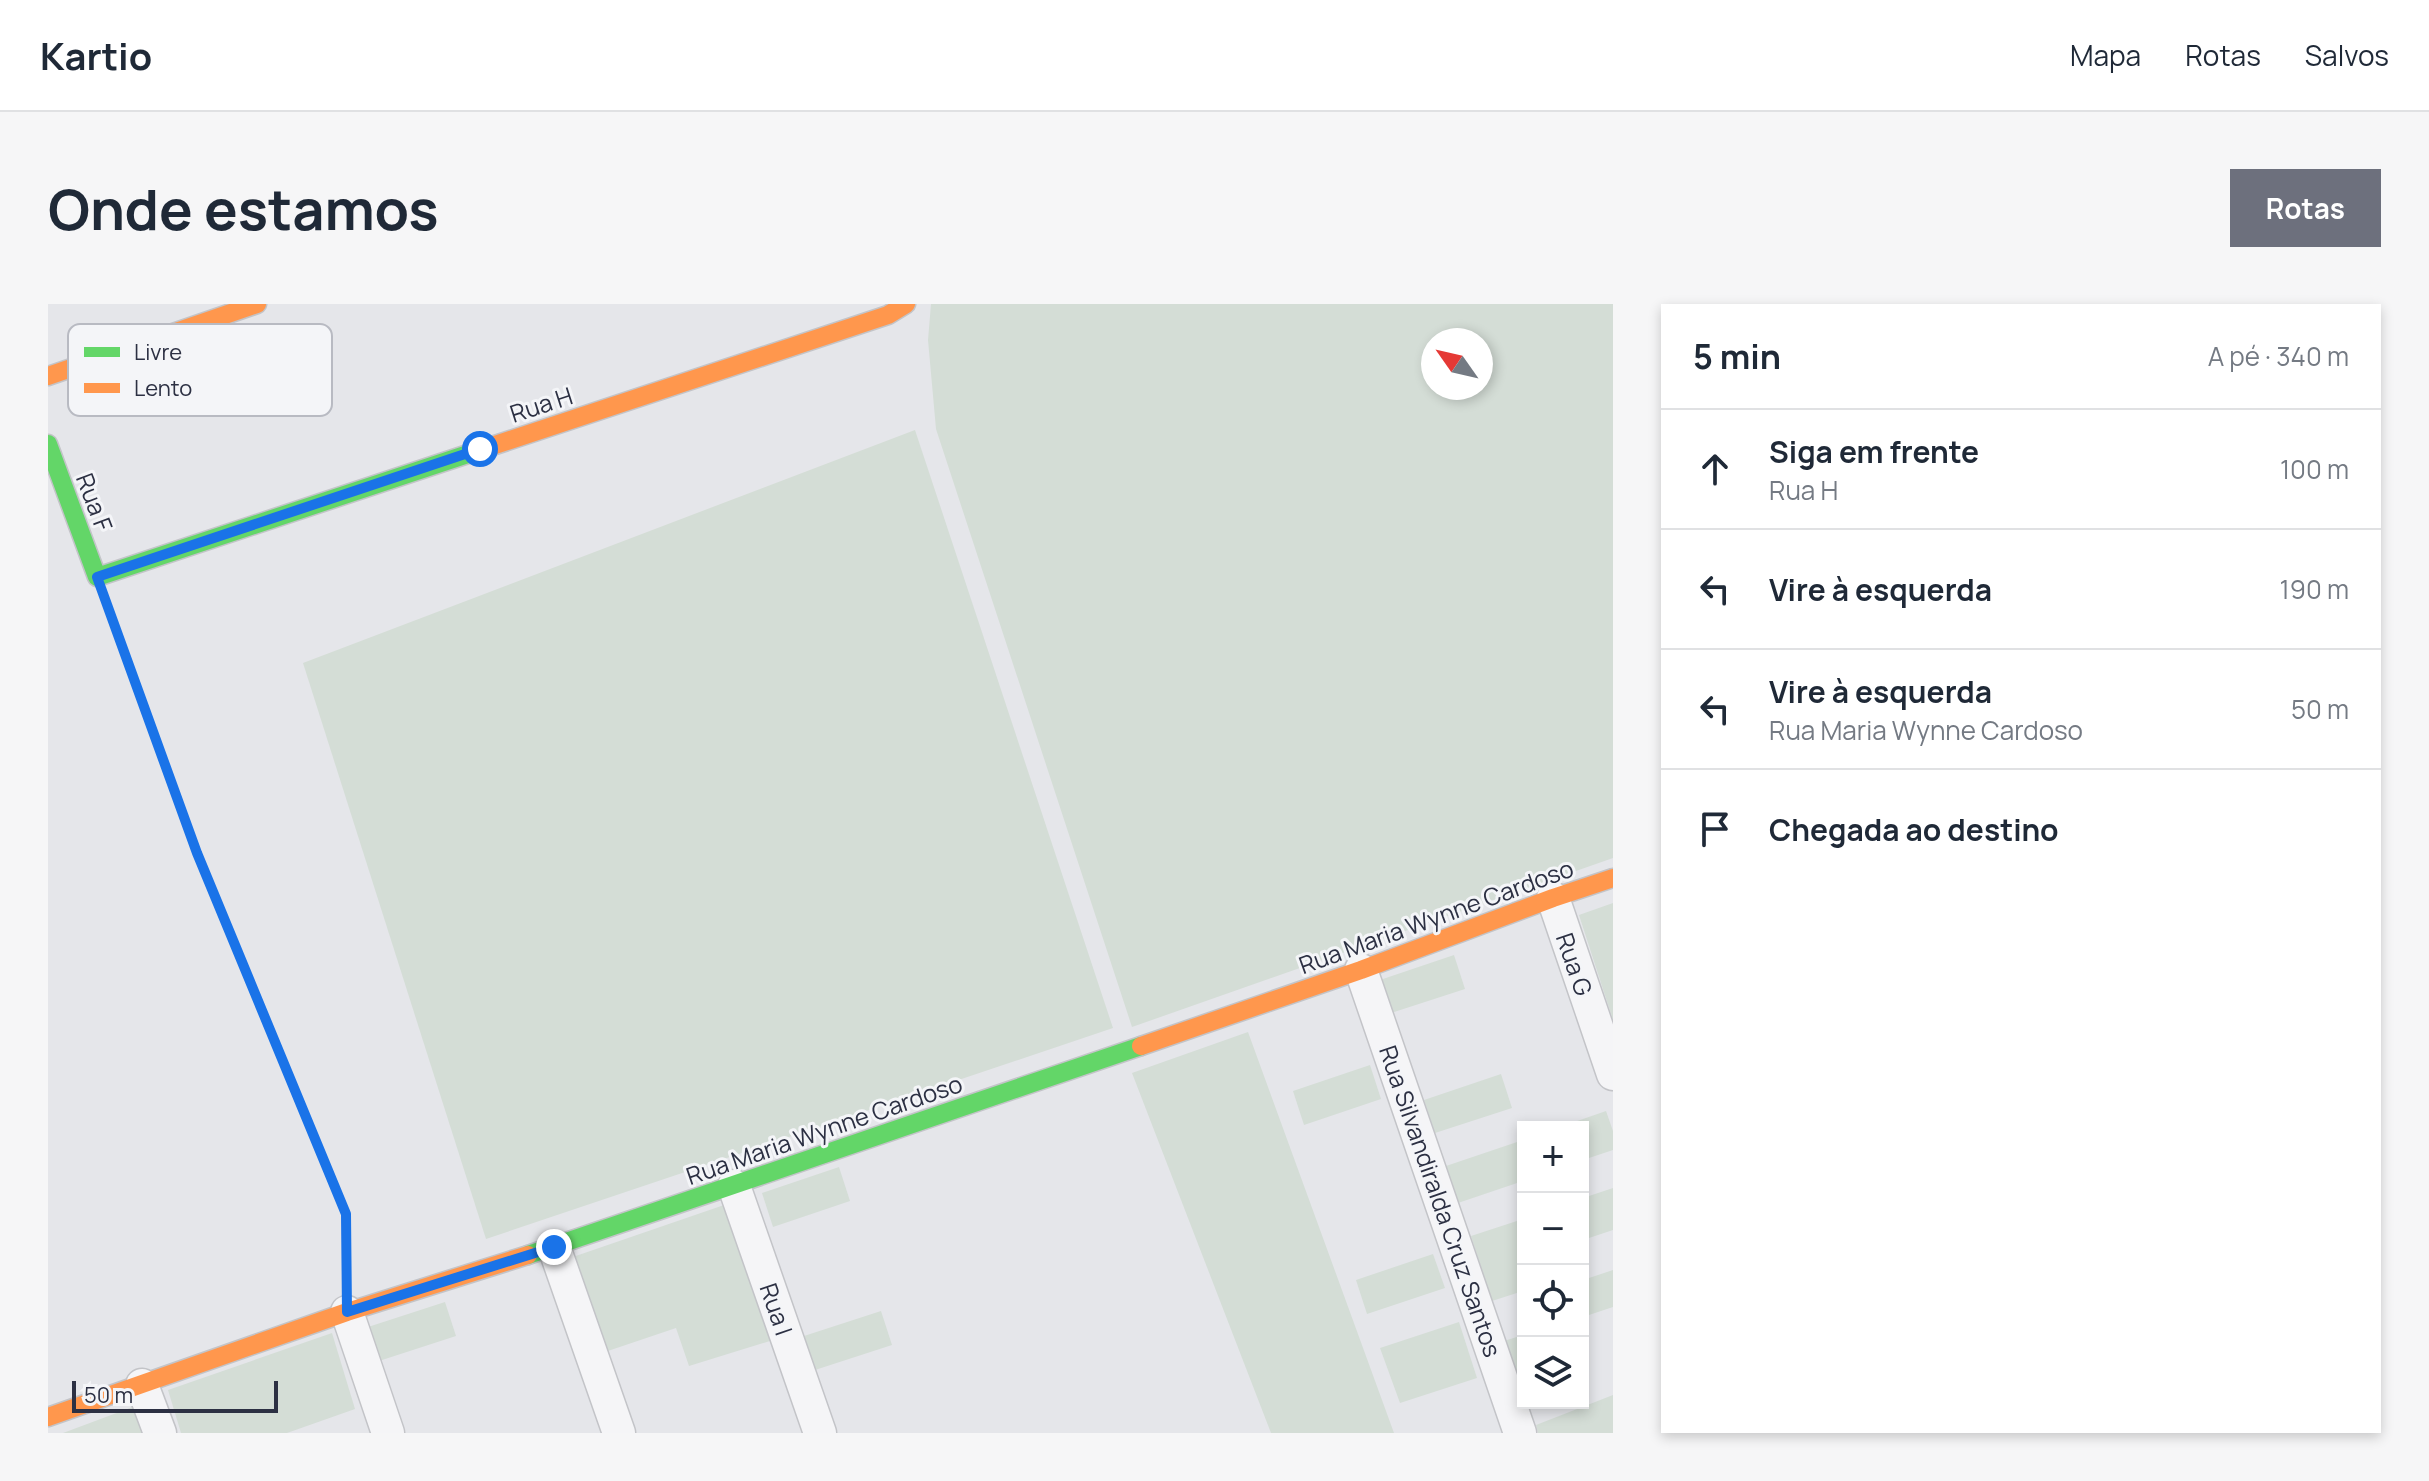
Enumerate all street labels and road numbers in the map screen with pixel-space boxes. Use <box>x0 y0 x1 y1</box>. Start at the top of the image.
street label: Rua H <box>505 378 577 430</box>
street label: Rua F <box>69 468 121 536</box>
street label: Rua Maria Wynne Cardoso <box>1294 851 1578 981</box>
street label: Rua G <box>1549 928 1601 1000</box>
street label: Rua Silvandiralda Cruz Santos <box>1372 1041 1510 1361</box>
street label: Rua Maria Wynne Cardoso <box>682 1066 966 1192</box>
street label: Rua I <box>753 1279 801 1339</box>

